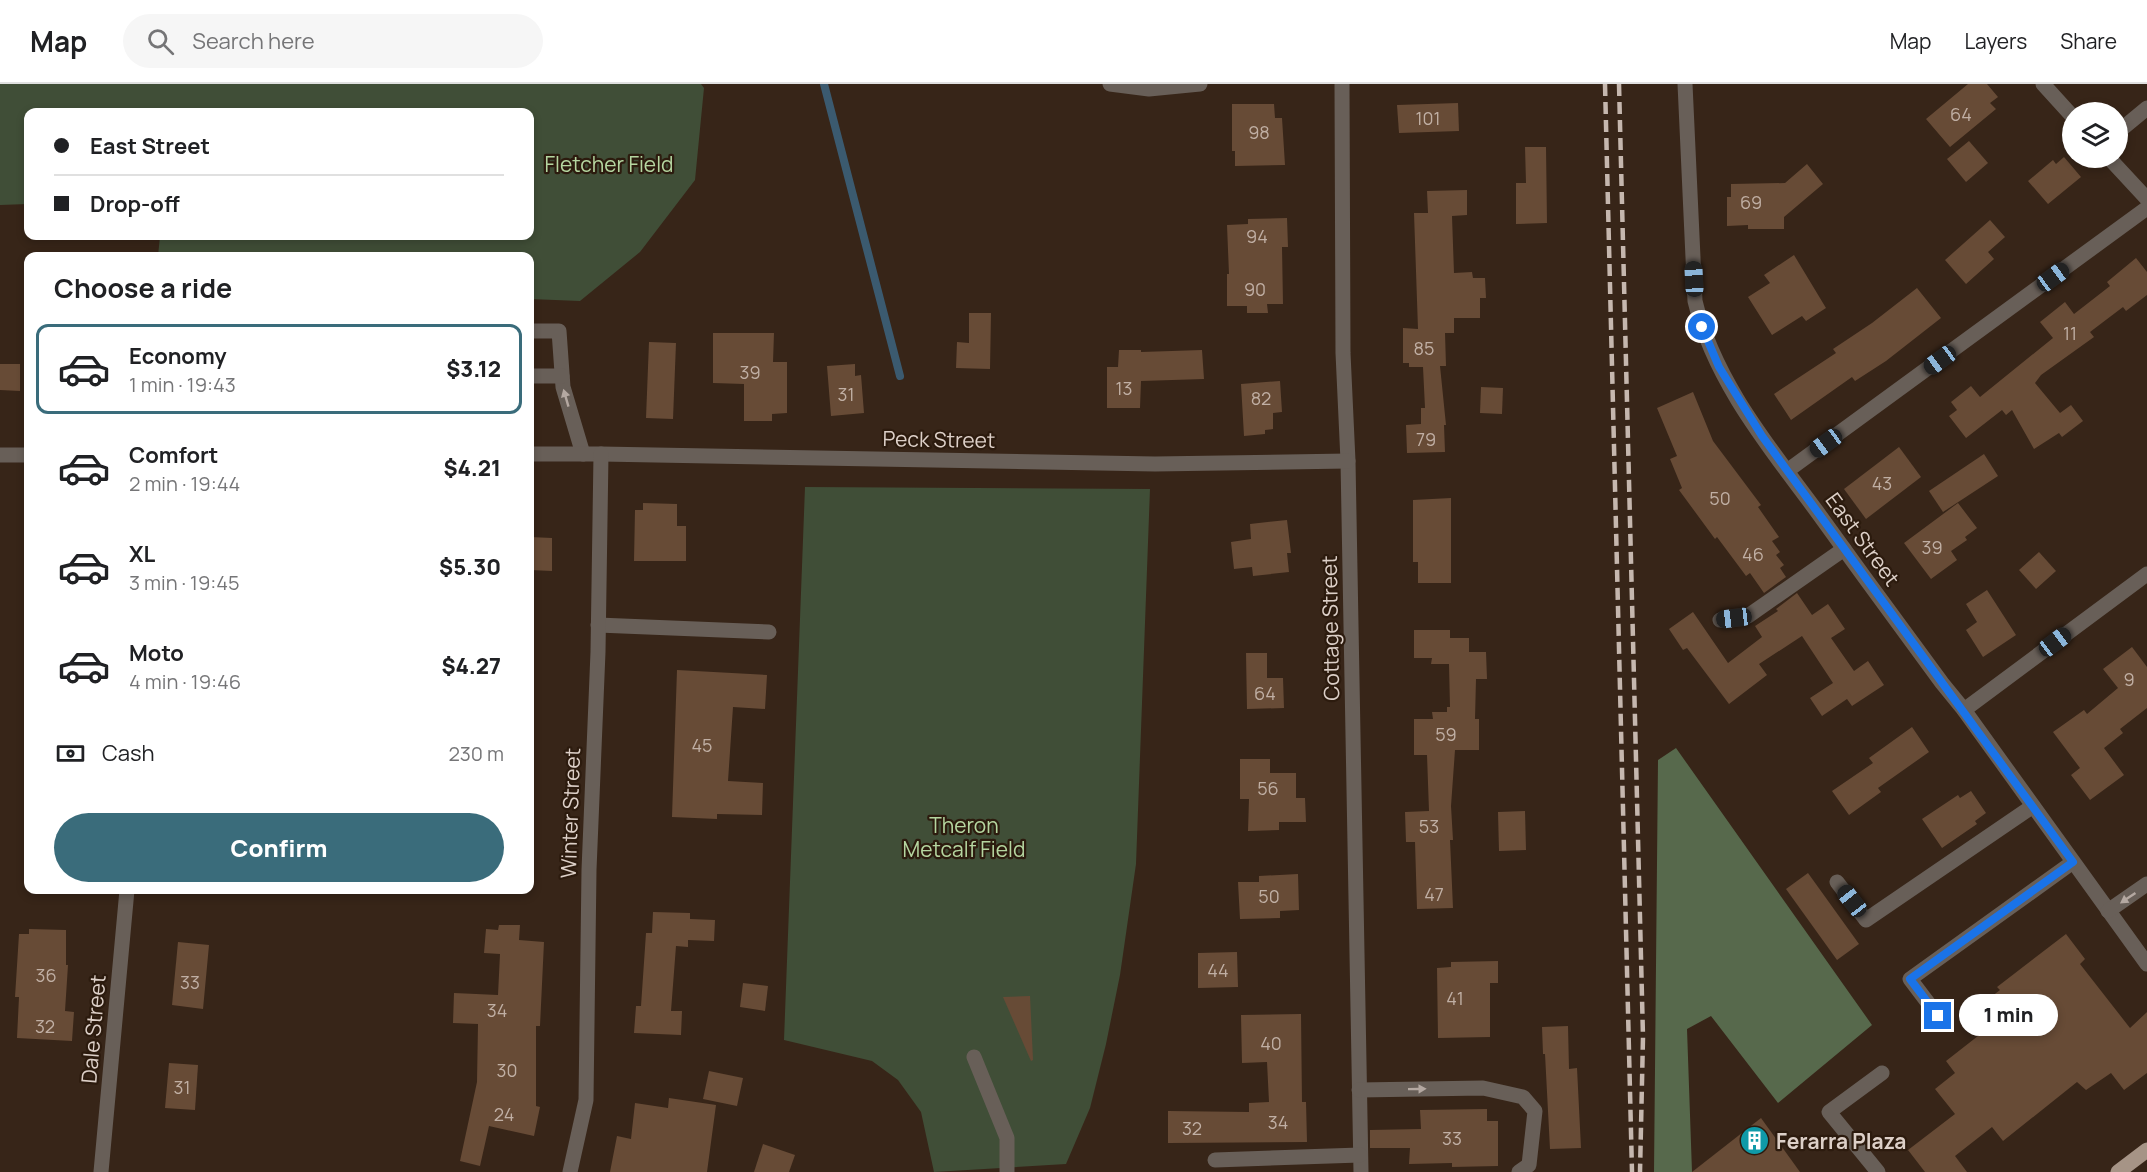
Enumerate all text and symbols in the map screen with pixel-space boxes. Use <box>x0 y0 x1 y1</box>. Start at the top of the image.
search box <box>123 14 543 68</box>
text: Map <box>30 22 87 60</box>
icon: search <box>144 25 177 58</box>
text: Search here <box>192 26 315 56</box>
text: Map <box>1890 27 1931 55</box>
text: Layers <box>1964 27 2027 55</box>
text: Share <box>2060 27 2117 55</box>
house number: 64 <box>1950 102 1972 126</box>
map controls <box>2062 102 2128 168</box>
button: layers <box>2062 102 2128 168</box>
house number: 101 <box>1415 106 1441 130</box>
house number: 98 <box>1248 120 1270 144</box>
text: East Street <box>90 131 210 161</box>
park label: Fletcher Field <box>545 150 673 178</box>
text: Drop-off <box>90 189 180 219</box>
house number: 69 <box>1740 190 1762 214</box>
house number: 94 <box>1246 224 1268 248</box>
car <box>2033 259 2073 295</box>
car <box>1684 261 1704 297</box>
text: Choose a ride <box>54 269 232 306</box>
house number: 90 <box>1244 277 1266 301</box>
route start <box>1688 313 1715 340</box>
house number: 11 <box>2063 321 2077 345</box>
house number: 85 <box>1414 336 1434 360</box>
text: Economy <box>129 341 227 371</box>
icon: car <box>57 342 111 396</box>
car <box>1920 342 1960 378</box>
text: $3.12 <box>446 354 501 384</box>
house number: 39 <box>739 360 761 384</box>
text: 1 min · 19:43 <box>129 371 236 398</box>
house number: 13 <box>1116 376 1132 400</box>
house number: 31 <box>838 382 854 406</box>
house number: 82 <box>1251 386 1271 410</box>
one-way arrow <box>561 389 570 407</box>
street label: Peck Street <box>882 424 996 454</box>
car <box>1806 425 1846 461</box>
house number: 79 <box>1416 427 1436 451</box>
text: Comfort <box>129 440 218 470</box>
icon: car <box>57 441 111 495</box>
text: $4.21 <box>443 453 501 483</box>
text: 2 min · 19:44 <box>129 470 240 497</box>
house number: 43 <box>1872 471 1892 495</box>
house number: 50 <box>1709 486 1731 510</box>
street label: East Street <box>1820 487 1906 591</box>
house number: 39 <box>1921 535 1943 559</box>
text: XL <box>129 539 155 569</box>
icon: car <box>57 540 111 594</box>
house number: 46 <box>1742 542 1764 566</box>
text: $5.30 <box>439 552 501 582</box>
street label: Cottage Street <box>1315 555 1345 701</box>
text: 3 min · 19:45 <box>129 569 240 596</box>
car <box>1715 607 1753 629</box>
car <box>2035 624 2075 660</box>
text: Moto <box>129 638 184 668</box>
icon: car <box>57 639 111 693</box>
text: $4.27 <box>442 651 501 681</box>
house number: 9 <box>2123 667 2135 691</box>
text: 4 min · 19:46 <box>129 668 241 695</box>
house number: 64 <box>1254 681 1276 705</box>
house number: 59 <box>1435 722 1457 746</box>
house number: 45 <box>691 733 713 757</box>
icon: cash <box>54 737 87 770</box>
text: Cash <box>102 738 155 768</box>
text: 230 m <box>448 740 504 767</box>
street label: Winter Street <box>554 747 586 879</box>
house number: 56 <box>1257 776 1279 800</box>
park label: Theron Metcalf Field <box>903 811 1025 863</box>
button: Confirm <box>54 813 504 882</box>
house number: 53 <box>1419 814 1439 838</box>
car <box>1834 881 1870 921</box>
house number: 47 <box>1424 882 1444 906</box>
house number: 50 <box>1258 884 1280 908</box>
one-way arrow <box>2120 892 2136 904</box>
house number: 44 <box>1207 958 1229 982</box>
house number: 36 <box>35 963 57 987</box>
house number: 33 <box>180 970 200 994</box>
street label: Dale Street <box>74 974 112 1084</box>
house number: 41 <box>1446 986 1464 1010</box>
callout: 1 min <box>1959 995 2058 1037</box>
house number: 34 <box>487 998 507 1022</box>
text: 1 min <box>1983 1001 2034 1028</box>
route end <box>1924 1002 1951 1029</box>
house number: 32 <box>35 1014 55 1038</box>
house number: 40 <box>1260 1031 1282 1055</box>
house number: 30 <box>497 1058 517 1082</box>
house number: 31 <box>174 1075 190 1099</box>
one-way arrow <box>1408 1084 1427 1094</box>
house number: 24 <box>494 1102 514 1126</box>
house number: 34 <box>1268 1110 1288 1134</box>
house number: 32 <box>1182 1116 1202 1140</box>
building icon: Ferarra Plaza <box>1739 1125 1771 1157</box>
house number: 33 <box>1442 1126 1462 1150</box>
place label: Ferarra Plaza <box>1776 1127 1906 1155</box>

